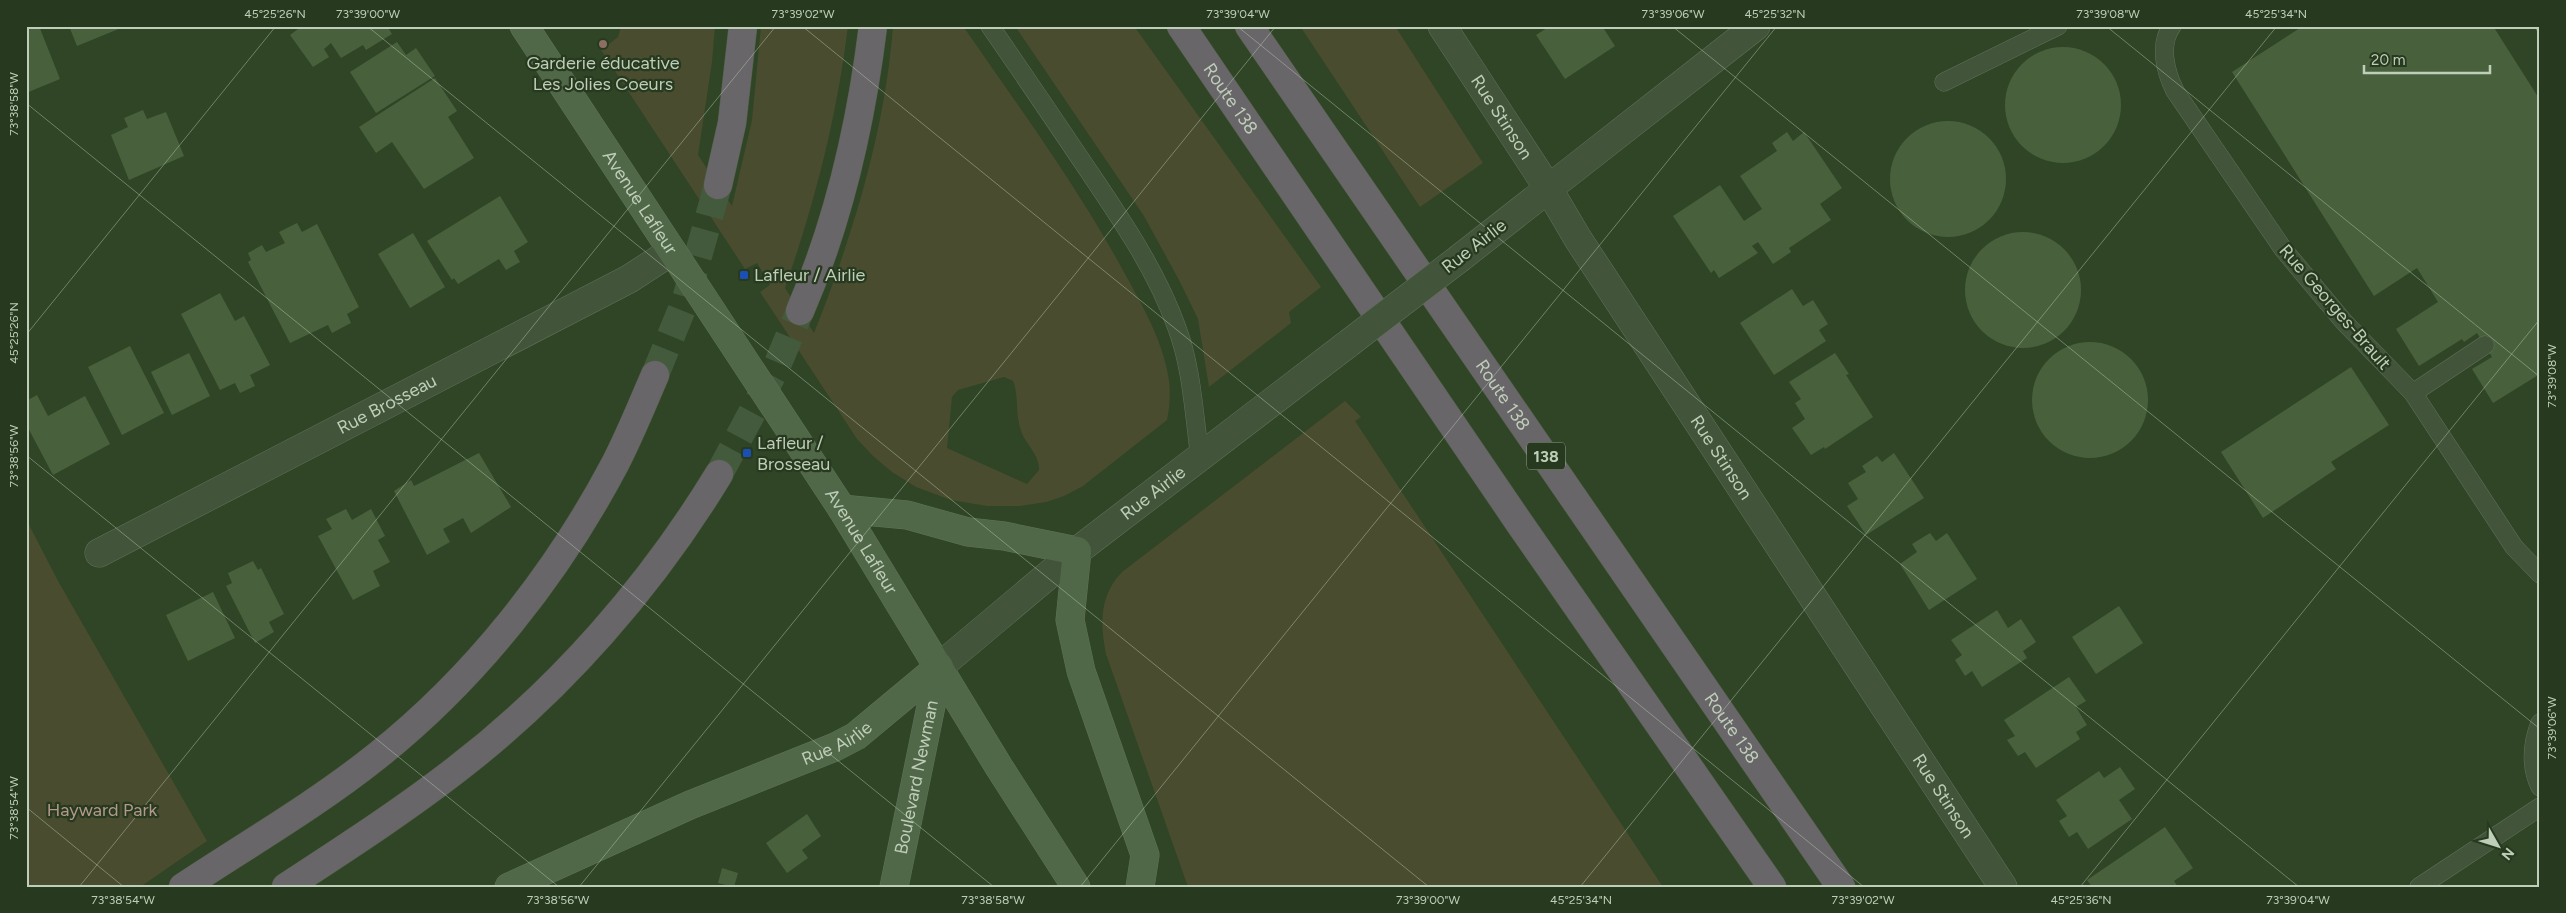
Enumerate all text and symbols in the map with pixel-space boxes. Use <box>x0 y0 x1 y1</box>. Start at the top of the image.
text: 45°25'26"N <box>244 7 306 21</box>
text: 73°39'00"W <box>336 7 400 21</box>
text: 73°39'02"W <box>772 7 835 21</box>
text: 73°39'04"W <box>1206 7 1270 21</box>
text: 73°39'06"W <box>1642 7 1705 21</box>
text: 45°25'32"N <box>1744 7 1806 21</box>
text: 73°39'08"W <box>2076 7 2140 21</box>
text: 45°25'34"N <box>2245 7 2307 21</box>
marker: Garderie éducative Les Jolies Coeurs <box>597 38 609 50</box>
scale bar <box>2364 42 2490 74</box>
text: 20 m <box>2371 51 2405 69</box>
place label: Garderie éducative Les Jolies Coeurs <box>526 52 680 95</box>
street label: Route 138 <box>1199 59 1262 138</box>
street label: Rue Stinson <box>1466 71 1537 164</box>
text: 73°38'58"W <box>7 72 21 136</box>
street label: Avenue Lafleur <box>598 146 682 259</box>
street label: Rue Airlie <box>1437 214 1511 278</box>
street label: Rue Georges-Brault <box>2275 240 2396 374</box>
place label: Lafleur / Airlie <box>754 264 866 286</box>
marker: Lafleur / Airlie <box>738 269 750 281</box>
text: 45°25'26"N <box>7 302 21 364</box>
text: 73°39'08"W <box>2545 344 2559 408</box>
street label: Route 138 <box>1471 356 1535 435</box>
street label: Rue Brosseau <box>333 369 440 439</box>
street label: Rue Stinson <box>1686 411 1757 504</box>
text: 73°38'56"W <box>7 424 21 487</box>
place label: Lafleur / Brosseau <box>757 432 830 475</box>
road number: 138 <box>1527 442 1565 470</box>
marker: Lafleur / Brosseau <box>741 447 753 459</box>
street label: Rue Airlie <box>1116 461 1190 525</box>
street label: Avenue Lafleur <box>820 484 902 598</box>
street label: Route 138 <box>1700 688 1764 768</box>
text: 73°39'06"W <box>2545 696 2559 759</box>
street label: Boulevard Newman <box>890 698 943 856</box>
street label: Rue Airlie <box>799 716 877 770</box>
street label: Rue Stinson <box>1908 750 1979 843</box>
text: 73°38'54"W <box>7 776 21 840</box>
park label: Hayward Park <box>47 799 157 821</box>
north arrow <box>2474 820 2524 870</box>
text: N <box>2498 844 2518 863</box>
text: 73°38'54"W <box>91 893 155 907</box>
text: 73°38'56"W <box>527 893 590 907</box>
text: 73°38'58"W <box>961 893 1025 907</box>
text: 73°39'00"W <box>1396 893 1460 907</box>
text: 45°25'34"N <box>1550 893 1612 907</box>
text: 73°39'02"W <box>1832 893 1895 907</box>
text: 45°25'36"N <box>2050 893 2112 907</box>
text: 73°39'04"W <box>2266 893 2330 907</box>

